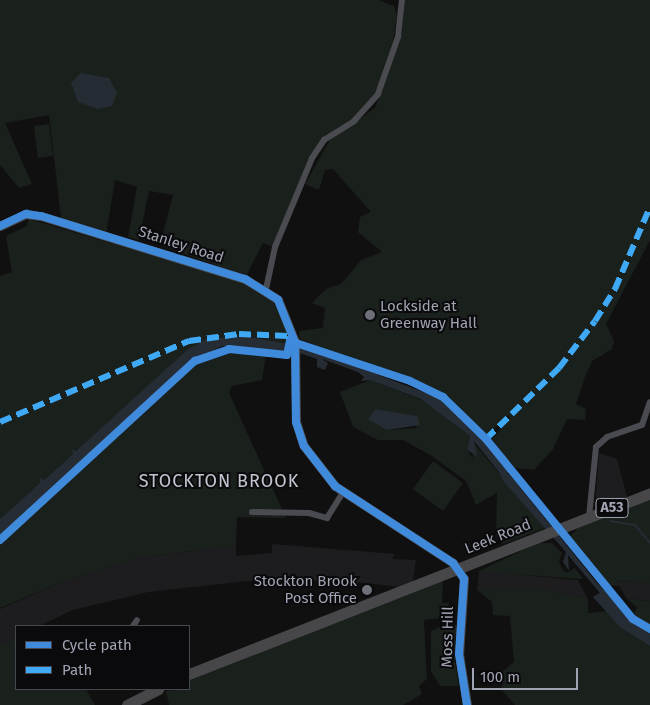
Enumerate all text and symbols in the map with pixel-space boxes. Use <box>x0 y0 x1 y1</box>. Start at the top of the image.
street label: Stanley Road <box>136 223 226 267</box>
place label: Lockside at Greenway Hall <box>380 297 477 332</box>
marker: Lockside at Greenway Hall <box>364 309 376 321</box>
district label: STOCKTON BROOK <box>137 470 301 492</box>
road number: A53 <box>594 496 630 520</box>
street label: Leek Road <box>462 516 534 558</box>
place label: Stockton Brook Post Office <box>254 572 357 607</box>
marker: Stockton Brook Post Office <box>361 584 373 596</box>
street label: Moss Hill <box>438 606 458 668</box>
legend <box>15 625 190 690</box>
text: Cycle path <box>62 636 132 654</box>
scale bar <box>475 658 581 690</box>
text: Path <box>62 661 92 679</box>
text: 100 m <box>480 668 520 686</box>

